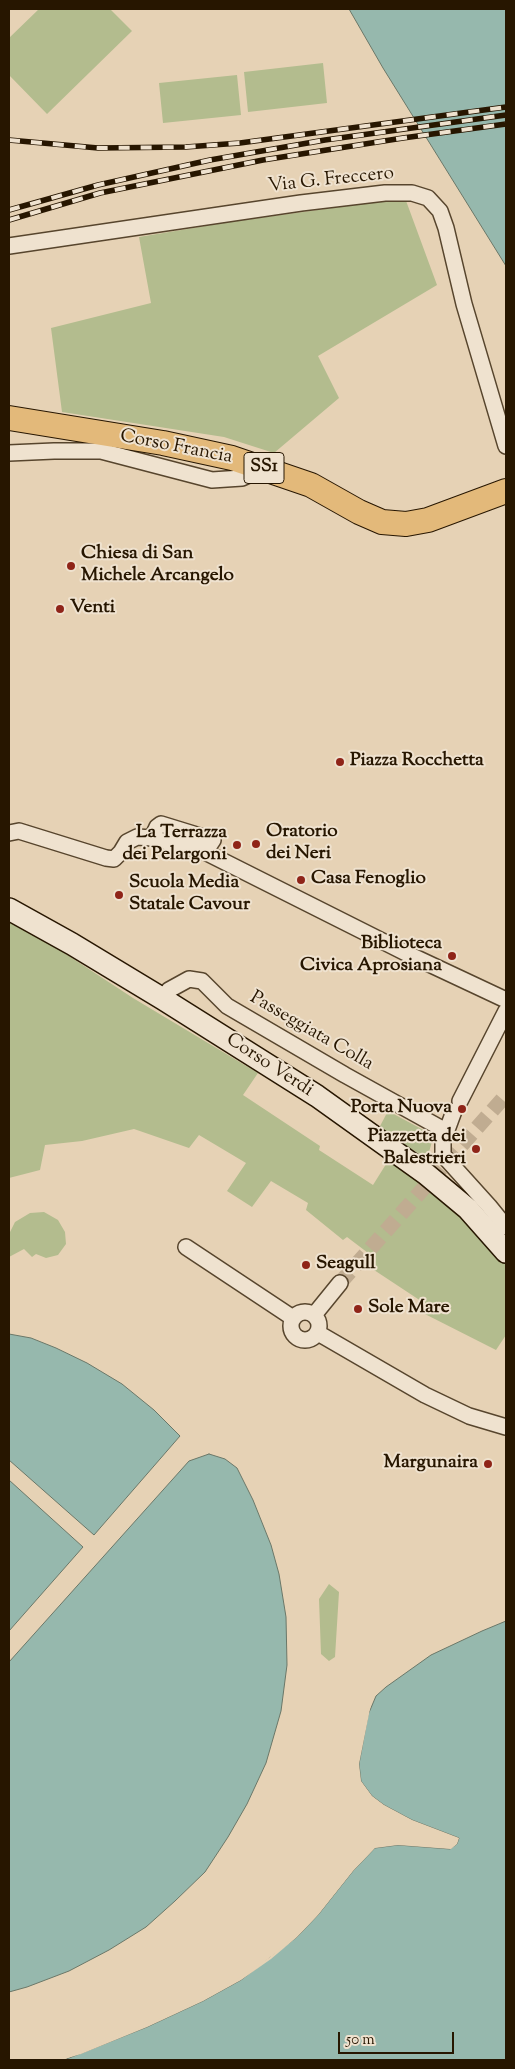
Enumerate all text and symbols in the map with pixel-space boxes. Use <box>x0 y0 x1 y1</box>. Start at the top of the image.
street label: Via G. Freccero <box>267 163 395 199</box>
street label: Corso Francia <box>118 426 234 470</box>
road number: SS1 <box>244 452 284 483</box>
place label: Chiesa di San Michele Arcangelo <box>81 544 234 588</box>
marker: Chiesa di San Michele Arcangelo <box>65 560 77 572</box>
place label: Venti <box>70 598 115 620</box>
marker: Venti <box>54 603 66 615</box>
place label: Piazza Rocchetta <box>350 751 484 773</box>
marker: Piazza Rocchetta <box>334 756 346 768</box>
place label: Oratorio dei Neri <box>266 822 338 866</box>
place label: La Terrazza dei Pelargoni <box>122 823 227 867</box>
marker: Oratorio dei Neri <box>250 838 262 850</box>
marker: La Terrazza dei Pelargoni <box>231 839 243 851</box>
place label: Casa Fenoglio <box>311 869 426 891</box>
place label: Scuola Media Statale Cavour <box>129 873 250 917</box>
marker: Casa Fenoglio <box>295 874 307 886</box>
marker: Scuola Media Statale Cavour <box>113 889 125 901</box>
place label: Biblioteca Civica Aprosiana <box>300 934 442 978</box>
marker: Biblioteca Civica Aprosiana <box>446 950 458 962</box>
street label: Passeggiata Colla <box>245 987 377 1077</box>
street label: Corso Verdi <box>221 1029 317 1103</box>
place label: Porta Nuova <box>351 1098 452 1120</box>
marker: Porta Nuova <box>456 1103 468 1115</box>
place label: Piazzetta dei Balestrieri <box>368 1127 466 1171</box>
marker: Piazzetta dei Balestrieri <box>470 1143 482 1155</box>
place label: Seagull <box>316 1254 375 1276</box>
marker: Seagull <box>300 1259 312 1271</box>
place label: Sole Mare <box>368 1298 450 1320</box>
marker: Sole Mare <box>352 1303 364 1315</box>
place label: Margunaira <box>384 1453 478 1475</box>
marker: Margunaira <box>482 1458 494 1470</box>
scale bar <box>340 2022 456 2054</box>
text: 50 m <box>346 2030 375 2051</box>

